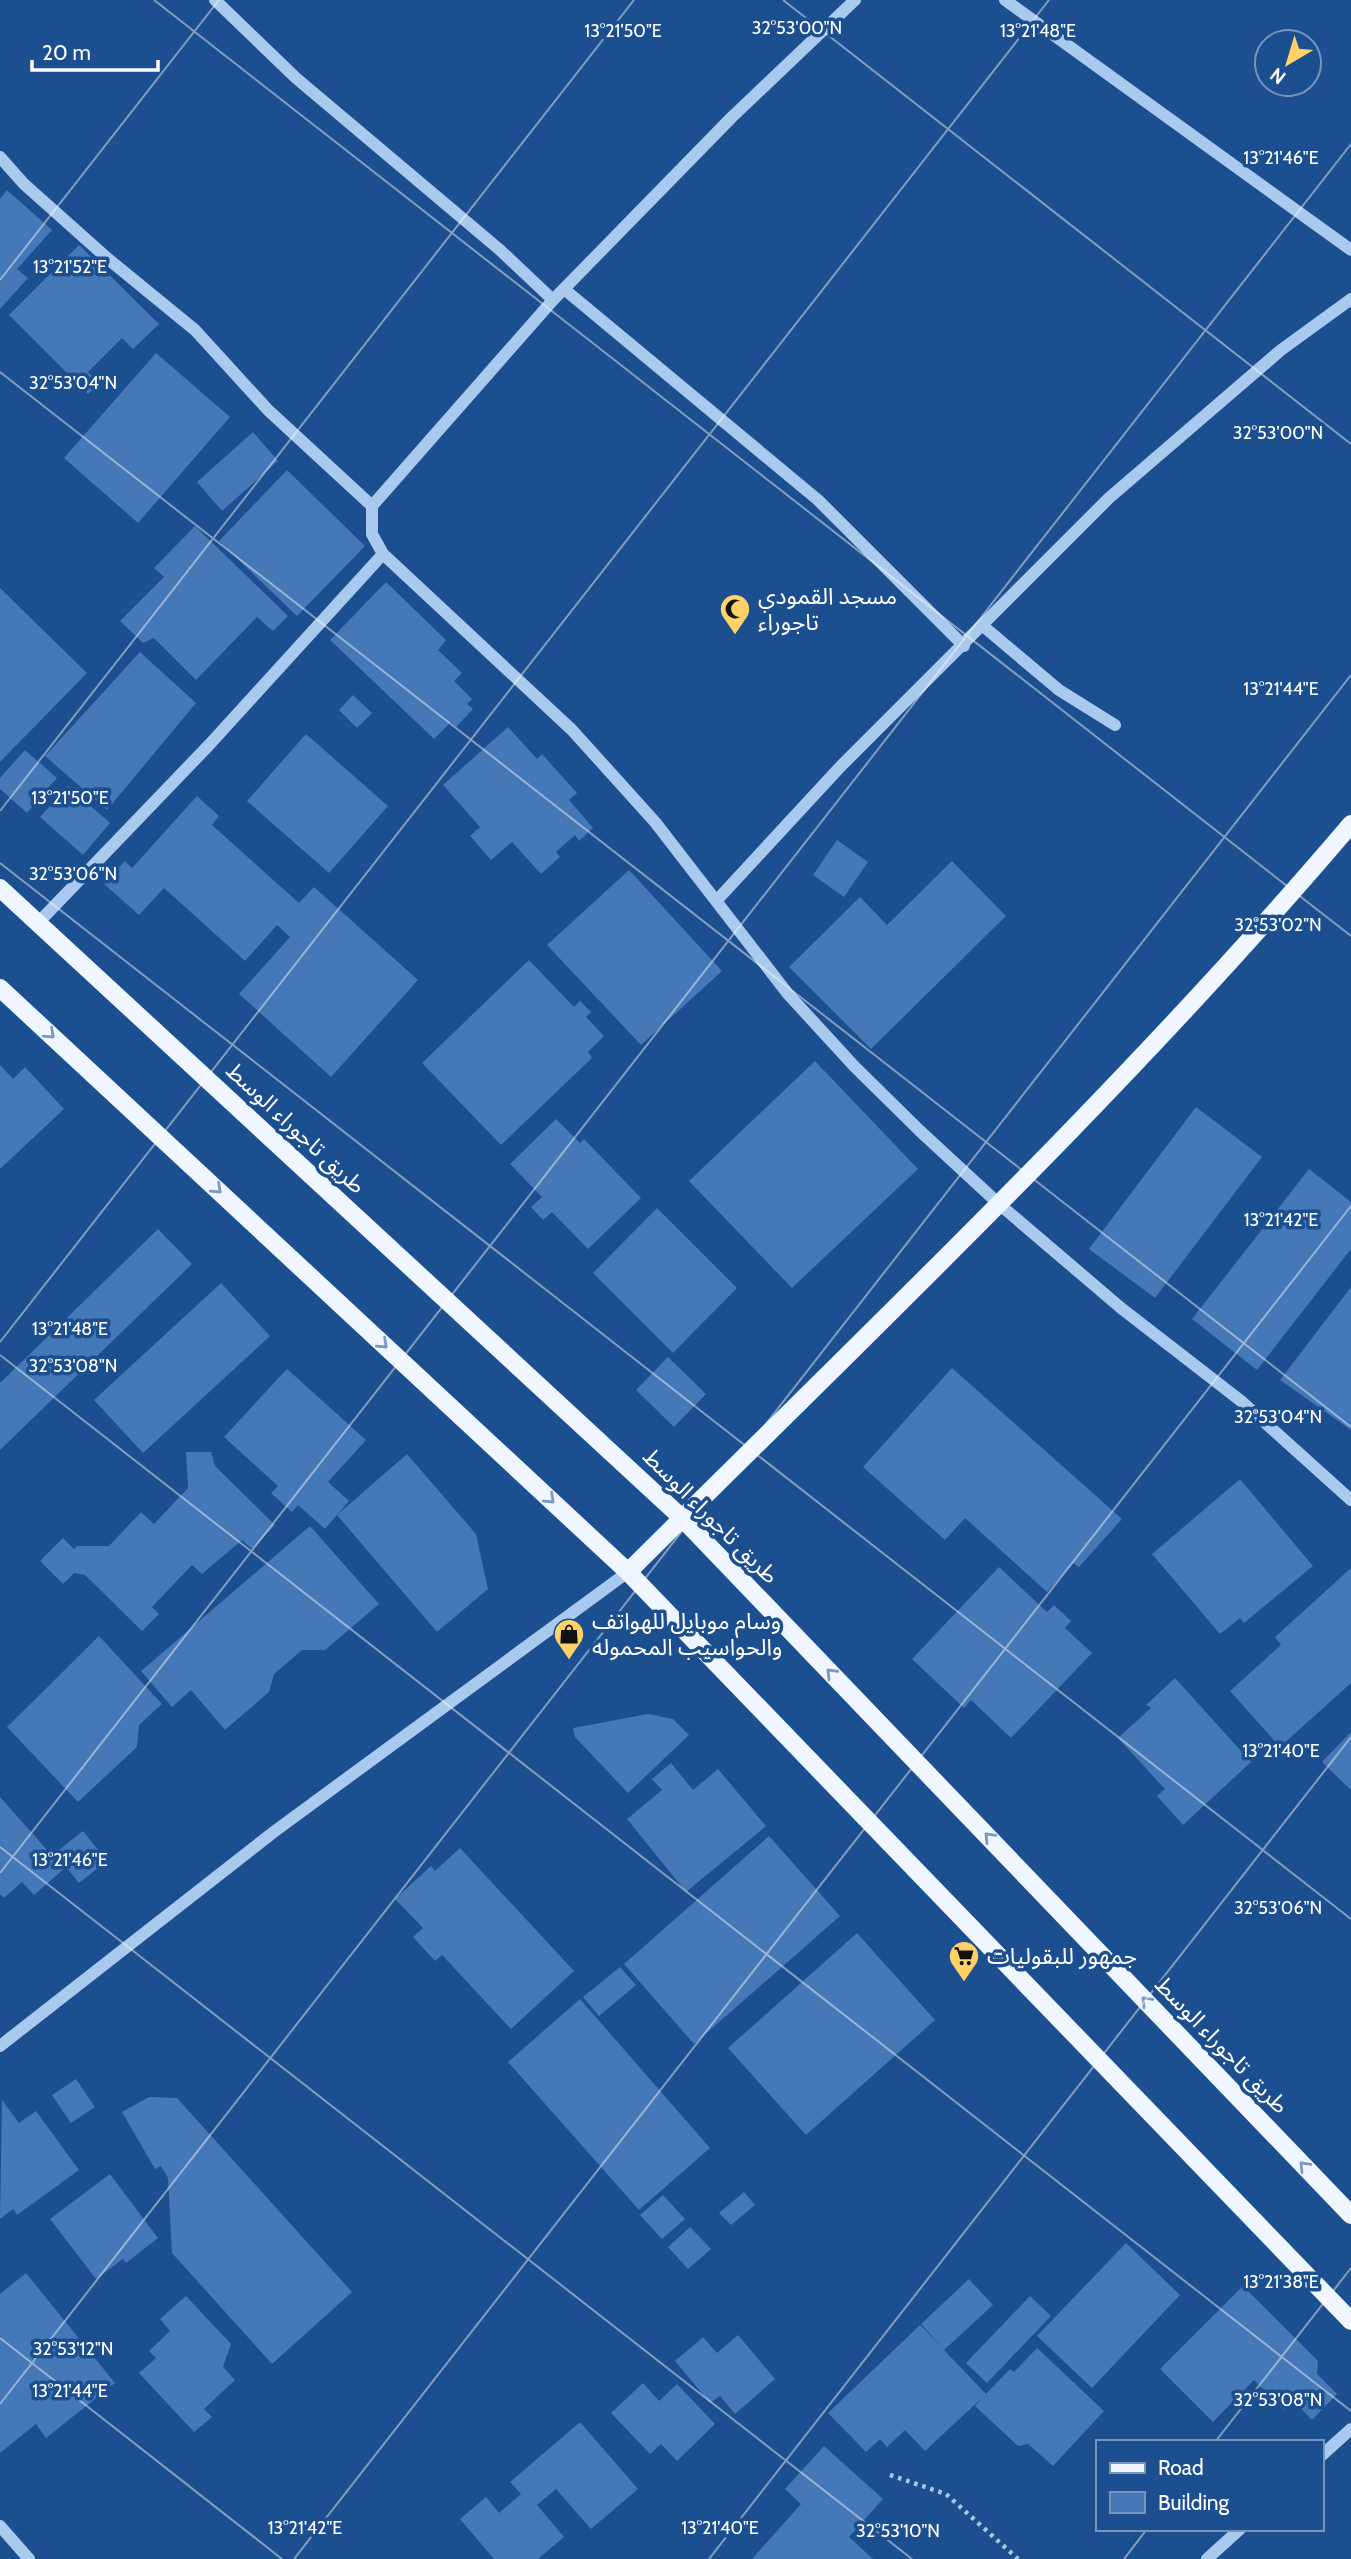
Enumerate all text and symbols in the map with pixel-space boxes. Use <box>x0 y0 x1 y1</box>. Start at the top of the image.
text: 32°53'00"N <box>752 17 842 39</box>
text: 13°21'50"E <box>584 20 662 42</box>
text: 13°21'48"E <box>1000 20 1076 42</box>
scale bar <box>32 28 158 72</box>
north arrow <box>1253 28 1323 98</box>
text: 20 m <box>42 40 91 65</box>
text: N <box>1265 63 1290 89</box>
text: 13°21'46"E <box>1243 147 1319 169</box>
text: 13°21'52"E <box>33 256 107 278</box>
text: 32°53'04"N <box>29 372 117 394</box>
text: 32°53'00"N <box>1233 422 1323 444</box>
place label: مسجد القمودي تاجوراء <box>758 582 897 636</box>
mosque icon: مسجد القمودي تاجوراء <box>718 592 752 636</box>
text: 13°21'44"E <box>1243 678 1319 700</box>
text: 13°21'50"E <box>31 787 109 809</box>
text: 32°53'06"N <box>29 863 117 885</box>
text: 32°53'02"N <box>1234 914 1322 936</box>
one-way arrow <box>42 1026 55 1038</box>
street label: طريق تاجوراء الوسط <box>221 1056 371 1200</box>
one-way arrow <box>209 1181 222 1193</box>
text: 13°21'42"E <box>1244 1209 1318 1231</box>
text: 13°21'48"E <box>32 1318 108 1340</box>
one-way arrow <box>375 1336 388 1348</box>
text: 32°53'08"N <box>29 1355 117 1377</box>
text: 32°53'04"N <box>1234 1406 1322 1428</box>
street label: طريق تاجوراء الوسط <box>637 1442 785 1590</box>
one-way arrow <box>542 1491 555 1503</box>
place label: وسام موبايل للهواتف والحواسيب المحموله <box>592 1607 782 1661</box>
shop icon: وسام موبايل للهواتف والحواسيب المحموله <box>552 1617 586 1661</box>
one-way arrow <box>827 1668 840 1681</box>
text: 13°21'40"E <box>1242 1740 1320 1762</box>
one-way arrow <box>984 1832 997 1845</box>
text: 13°21'46"E <box>32 1849 108 1871</box>
text: 32°53'06"N <box>1234 1897 1322 1919</box>
supermarket icon: جمهور للبقوليات <box>947 1939 981 1983</box>
place label: جمهور للبقوليات <box>987 1942 1137 1970</box>
street label: طريق تاجوراء الوسط <box>1149 1971 1295 2119</box>
one-way arrow <box>1142 1997 1155 2010</box>
one-way arrow <box>1299 2161 1312 2174</box>
text: 13°21'38"E <box>1243 2271 1319 2293</box>
text: 32°53'12"N <box>33 2338 113 2360</box>
text: 13°21'44"E <box>32 2380 108 2402</box>
text: 32°53'08"N <box>1234 2389 1322 2411</box>
legend <box>1096 2440 1323 2531</box>
text: Road <box>1158 2455 1204 2480</box>
text: Building <box>1158 2490 1230 2515</box>
text: 13°21'42"E <box>268 2517 342 2539</box>
text: 13°21'40"E <box>681 2517 759 2539</box>
text: 32°53'10"N <box>856 2520 940 2542</box>

